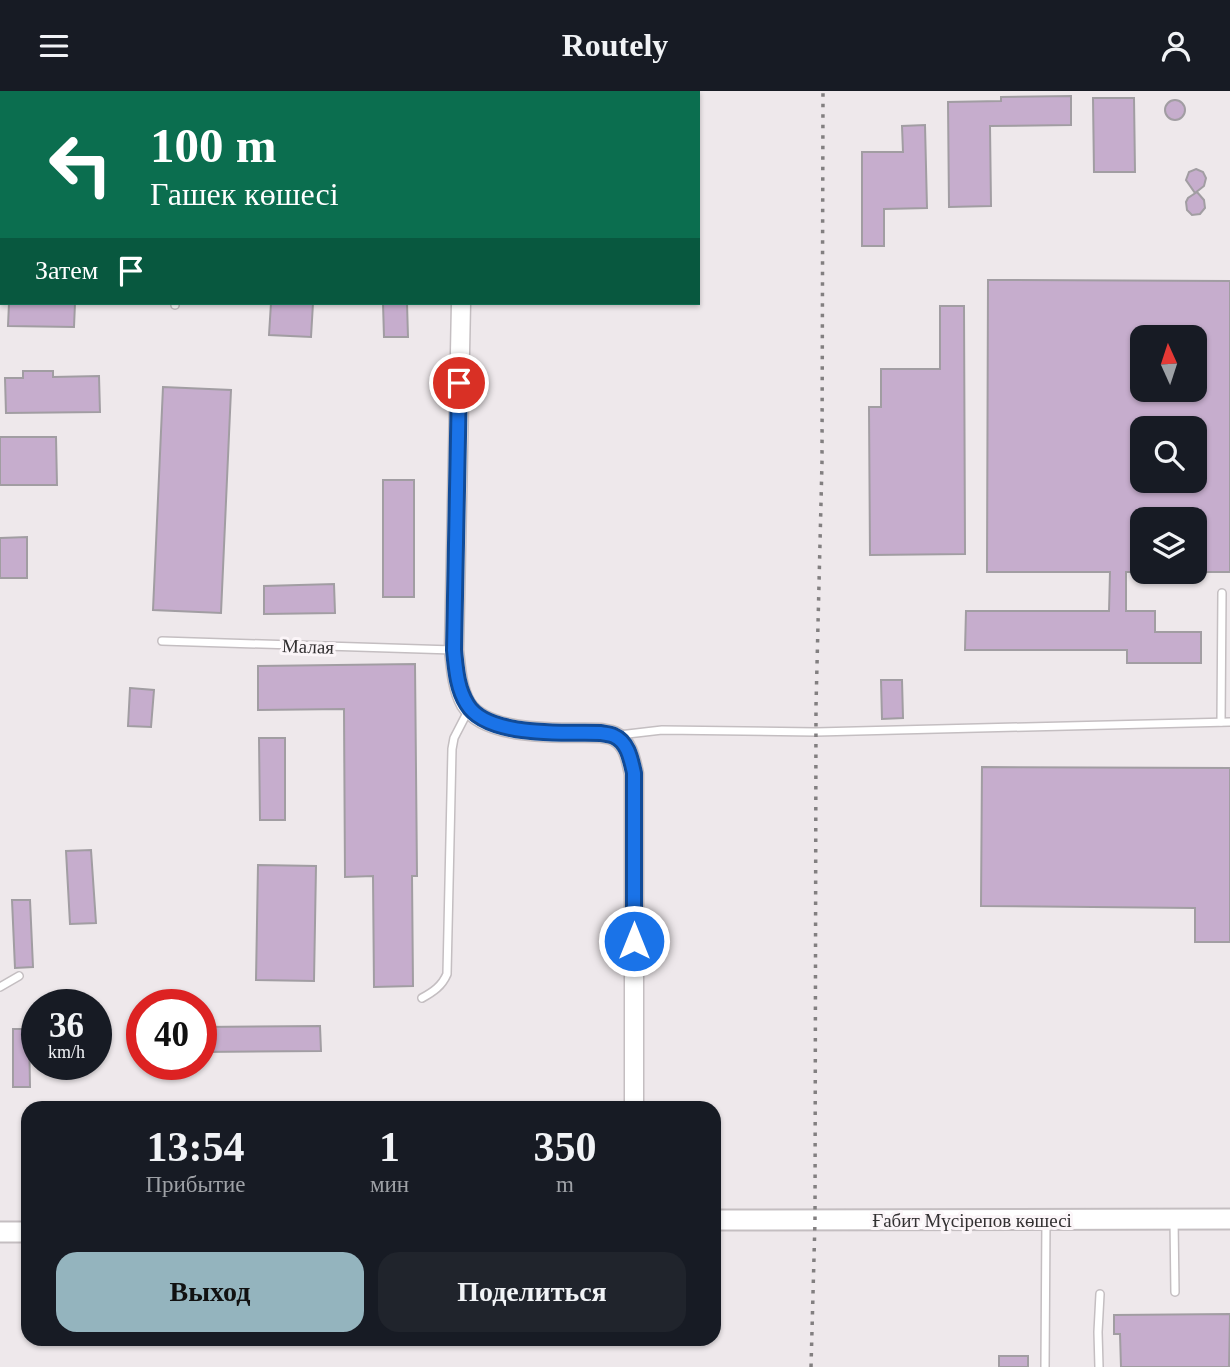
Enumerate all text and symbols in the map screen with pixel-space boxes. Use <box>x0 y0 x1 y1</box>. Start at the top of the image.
icon: menu <box>35 27 73 65</box>
text: Routely <box>562 27 668 63</box>
icon: person <box>1157 27 1195 65</box>
text: 100 m <box>150 118 277 173</box>
icon: left <box>35 119 126 210</box>
text: Гашек көшесі <box>150 176 339 212</box>
icon: arrive <box>112 252 150 290</box>
text: Затем <box>35 256 98 285</box>
north arrow <box>1130 325 1208 403</box>
map controls <box>1130 325 1207 584</box>
pin <box>429 353 489 413</box>
icon: arrive <box>440 364 478 402</box>
button: search <box>1130 416 1207 493</box>
button: layers <box>1130 507 1207 584</box>
street label: Малая <box>282 635 335 658</box>
position arrow <box>597 904 671 978</box>
speed limit sign: 40 <box>126 989 217 1080</box>
text: 36 <box>49 1006 84 1045</box>
text: km/h <box>48 1042 85 1062</box>
text: 13:54 <box>146 1124 244 1170</box>
text: 1 <box>379 1124 400 1170</box>
text: 350 <box>534 1124 597 1170</box>
text: Прибытие <box>145 1172 246 1197</box>
text: мин <box>370 1172 409 1197</box>
text: m <box>556 1172 574 1197</box>
street label: Ғабит Мүсірепов көшесі <box>872 1210 1072 1231</box>
button: Выход <box>56 1252 364 1332</box>
button: Поделиться <box>378 1252 686 1332</box>

